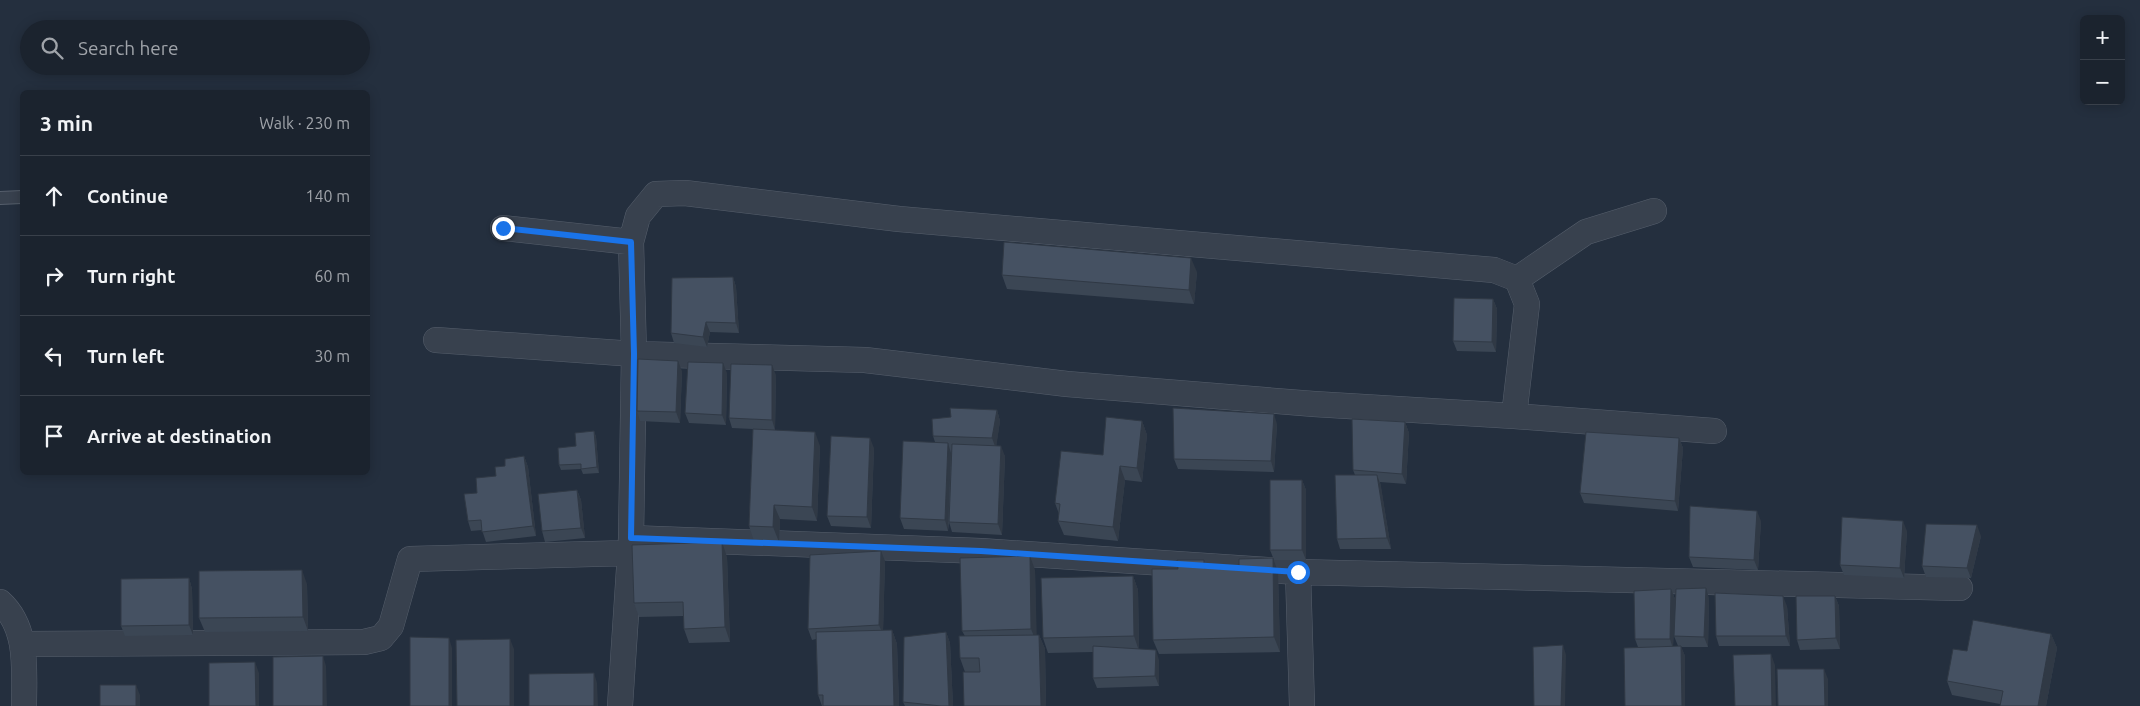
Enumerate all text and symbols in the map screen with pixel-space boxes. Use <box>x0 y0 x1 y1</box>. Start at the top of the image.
map controls <box>2080 15 2125 105</box>
button: + <box>2080 15 2125 60</box>
search box <box>20 20 370 75</box>
icon: search <box>38 34 66 62</box>
text: Search here <box>78 37 178 59</box>
button: − <box>2080 60 2125 105</box>
text: 3 min <box>40 111 93 135</box>
text: Walk · 230 m <box>259 114 350 132</box>
icon: ahead <box>40 182 68 210</box>
text: Continue <box>87 185 168 207</box>
text: 140 m <box>305 187 350 205</box>
route end <box>492 217 515 240</box>
icon: right <box>40 262 68 290</box>
text: Turn right <box>87 265 175 287</box>
text: 60 m <box>314 267 350 285</box>
icon: left <box>40 342 68 370</box>
text: Turn left <box>87 345 165 367</box>
text: 30 m <box>314 347 350 365</box>
icon: arrive <box>40 422 68 450</box>
text: Arrive at destination <box>87 425 272 447</box>
route start <box>1287 561 1310 584</box>

